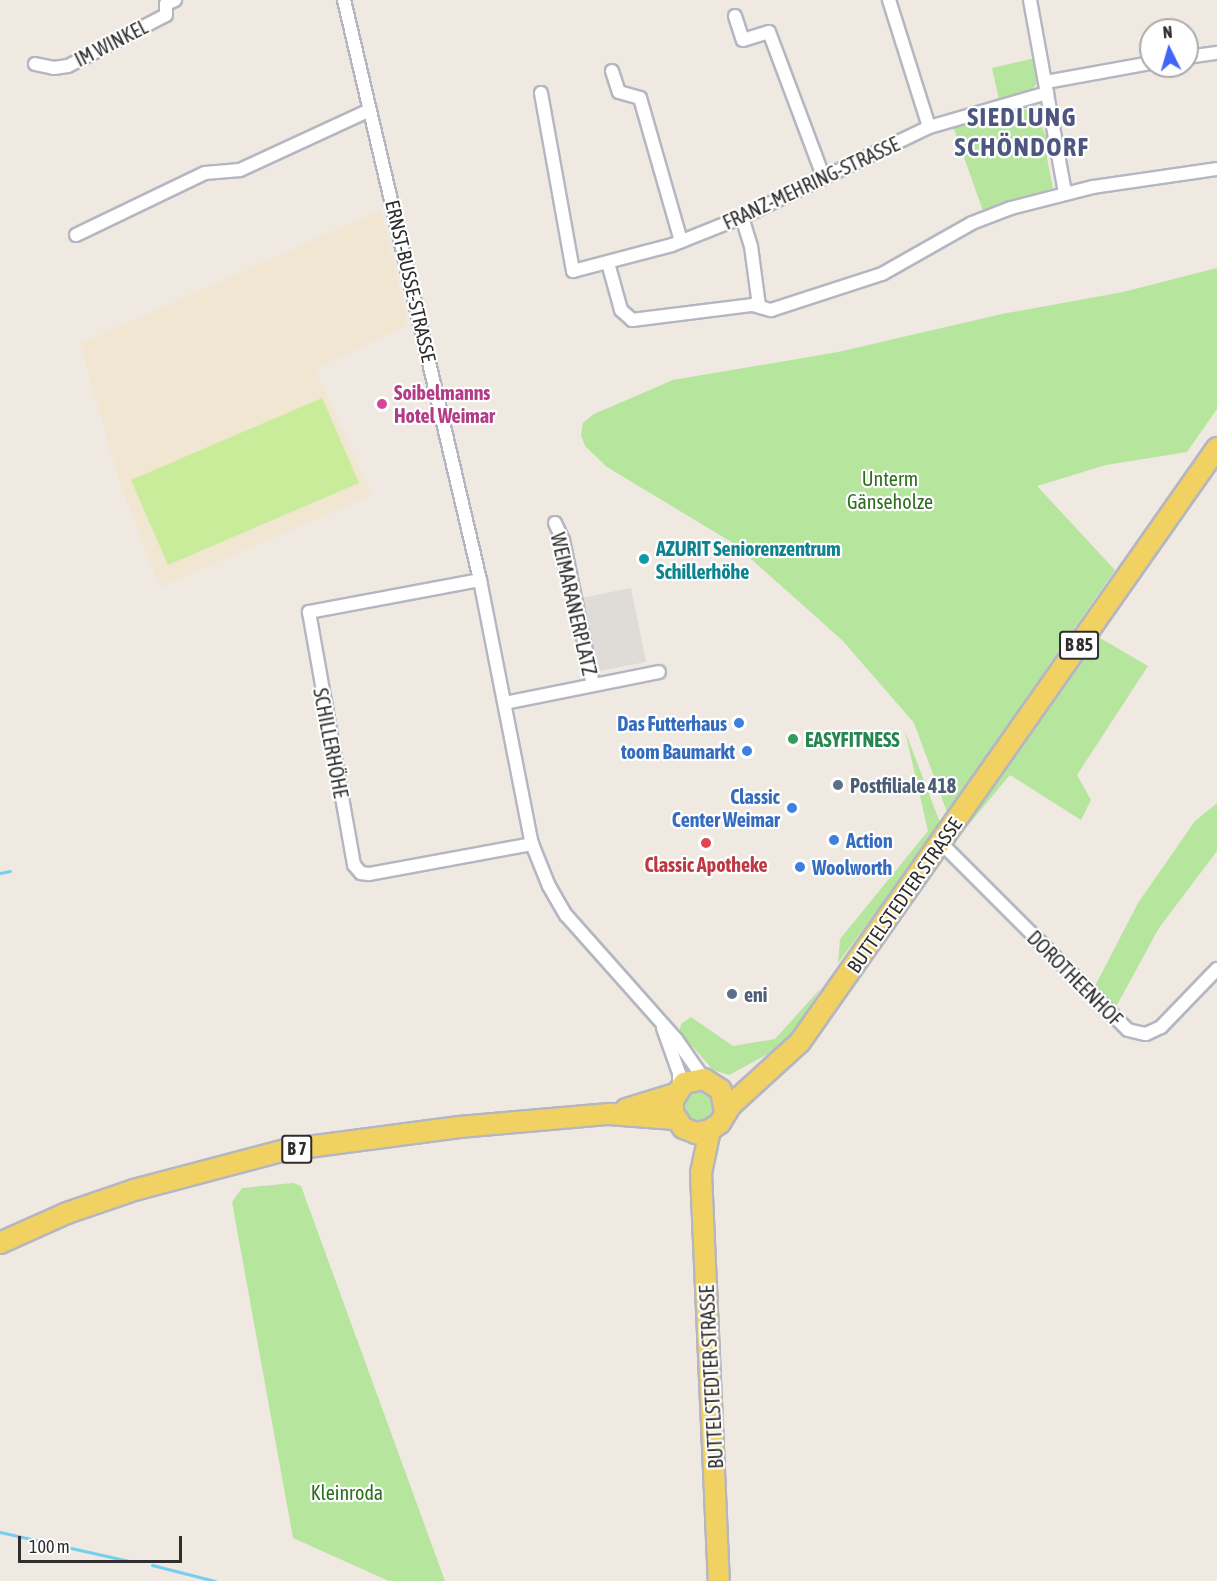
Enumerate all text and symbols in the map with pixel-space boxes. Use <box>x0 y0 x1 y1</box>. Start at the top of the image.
street label: IM WINKEL <box>70 14 152 72</box>
north arrow <box>1139 18 1199 78</box>
text: N <box>1162 23 1173 41</box>
district label: SIEDLUNG SCHÖNDORF <box>955 102 1089 164</box>
street label: FRANZ-MEHRING-STRASSE <box>719 132 903 234</box>
street label: ERNST-BUSSE-STRASSE <box>381 198 441 364</box>
place label: Soibelmanns Hotel Weimar <box>394 380 495 427</box>
marker: Soibelmanns Hotel Weimar <box>375 397 389 411</box>
park label: Unterm Gänseholze <box>847 466 933 513</box>
street label: WEIMARANERPLATZ <box>546 530 602 678</box>
place label: AZURIT Seniorenzentrum Schillerhöhe <box>656 536 841 583</box>
marker: AZURIT Seniorenzentrum Schillerhöhe <box>637 552 651 566</box>
road number: B 85 <box>1058 630 1100 660</box>
street label: SCHILLERHÖHE <box>309 686 353 800</box>
place label: Das Futterhaus <box>617 711 727 735</box>
marker: Das Futterhaus <box>732 716 746 730</box>
place label: EASYFITNESS <box>805 727 900 751</box>
marker: EASYFITNESS <box>786 732 800 746</box>
place label: toom Baumarkt <box>621 739 735 763</box>
marker: toom Baumarkt <box>740 744 754 758</box>
place label: Postfiliale 418 <box>850 773 956 797</box>
marker: Postfiliale 418 <box>831 778 845 792</box>
place label: Classic Center Weimar <box>672 784 780 831</box>
marker: Classic Center Weimar <box>785 801 799 815</box>
street label: BUTTELSTEDTER STRASSE <box>841 813 967 977</box>
place label: Action <box>846 828 893 852</box>
marker: Action <box>827 833 841 847</box>
marker: Classic Apotheke <box>699 836 713 850</box>
place label: Classic Apotheke <box>644 852 768 876</box>
place label: Woolworth <box>812 855 892 879</box>
marker: Woolworth <box>793 860 807 874</box>
street label: DOROTHEENHOF <box>1022 925 1128 1031</box>
place label: eni <box>744 982 767 1006</box>
marker: eni <box>725 987 739 1001</box>
road number: B 7 <box>280 1134 314 1164</box>
street label: BUTTELSTEDTER STRASSE <box>694 1285 728 1469</box>
park label: Kleinroda <box>311 1480 383 1504</box>
scale bar <box>21 1524 184 1562</box>
text: 100 m <box>29 1536 70 1557</box>

